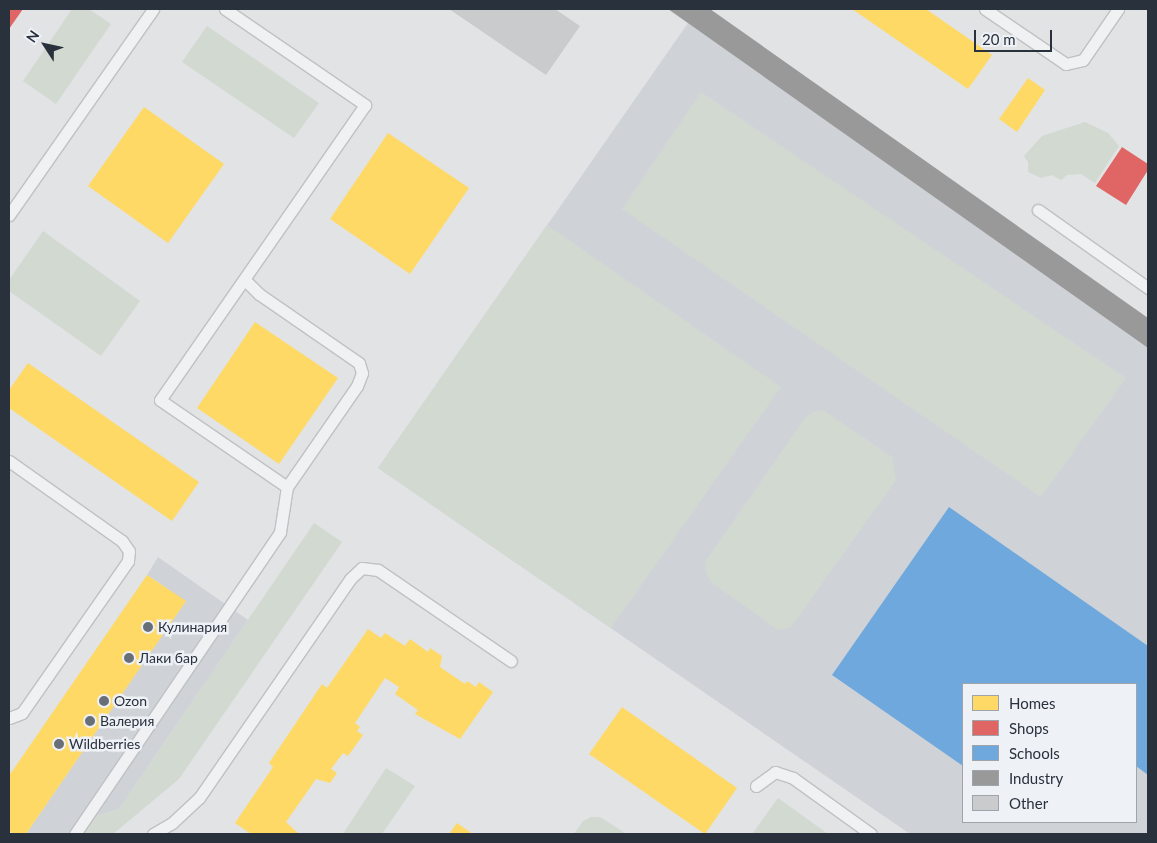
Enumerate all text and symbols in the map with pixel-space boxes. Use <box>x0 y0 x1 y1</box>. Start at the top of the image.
north arrow <box>20 20 70 70</box>
scale bar <box>977 20 1054 52</box>
text: N <box>22 27 42 45</box>
text: 20 m <box>982 30 1016 48</box>
place label: Кулинария <box>158 619 227 635</box>
marker: Кулинария <box>142 621 154 633</box>
place label: Лаки бар <box>139 650 198 666</box>
marker: Лаки бар <box>123 652 135 664</box>
legend <box>962 683 1137 823</box>
place label: Ozon <box>114 693 147 709</box>
text: Homes <box>1009 694 1055 712</box>
marker: Ozon <box>98 695 110 707</box>
place label: Валерия <box>100 713 154 729</box>
marker: Валерия <box>84 715 96 727</box>
text: Shops <box>1009 719 1049 737</box>
place label: Wildberries <box>69 736 140 752</box>
marker: Wildberries <box>53 738 65 750</box>
text: Schools <box>1009 744 1060 762</box>
text: Industry <box>1009 769 1063 787</box>
text: Other <box>1009 794 1048 812</box>

